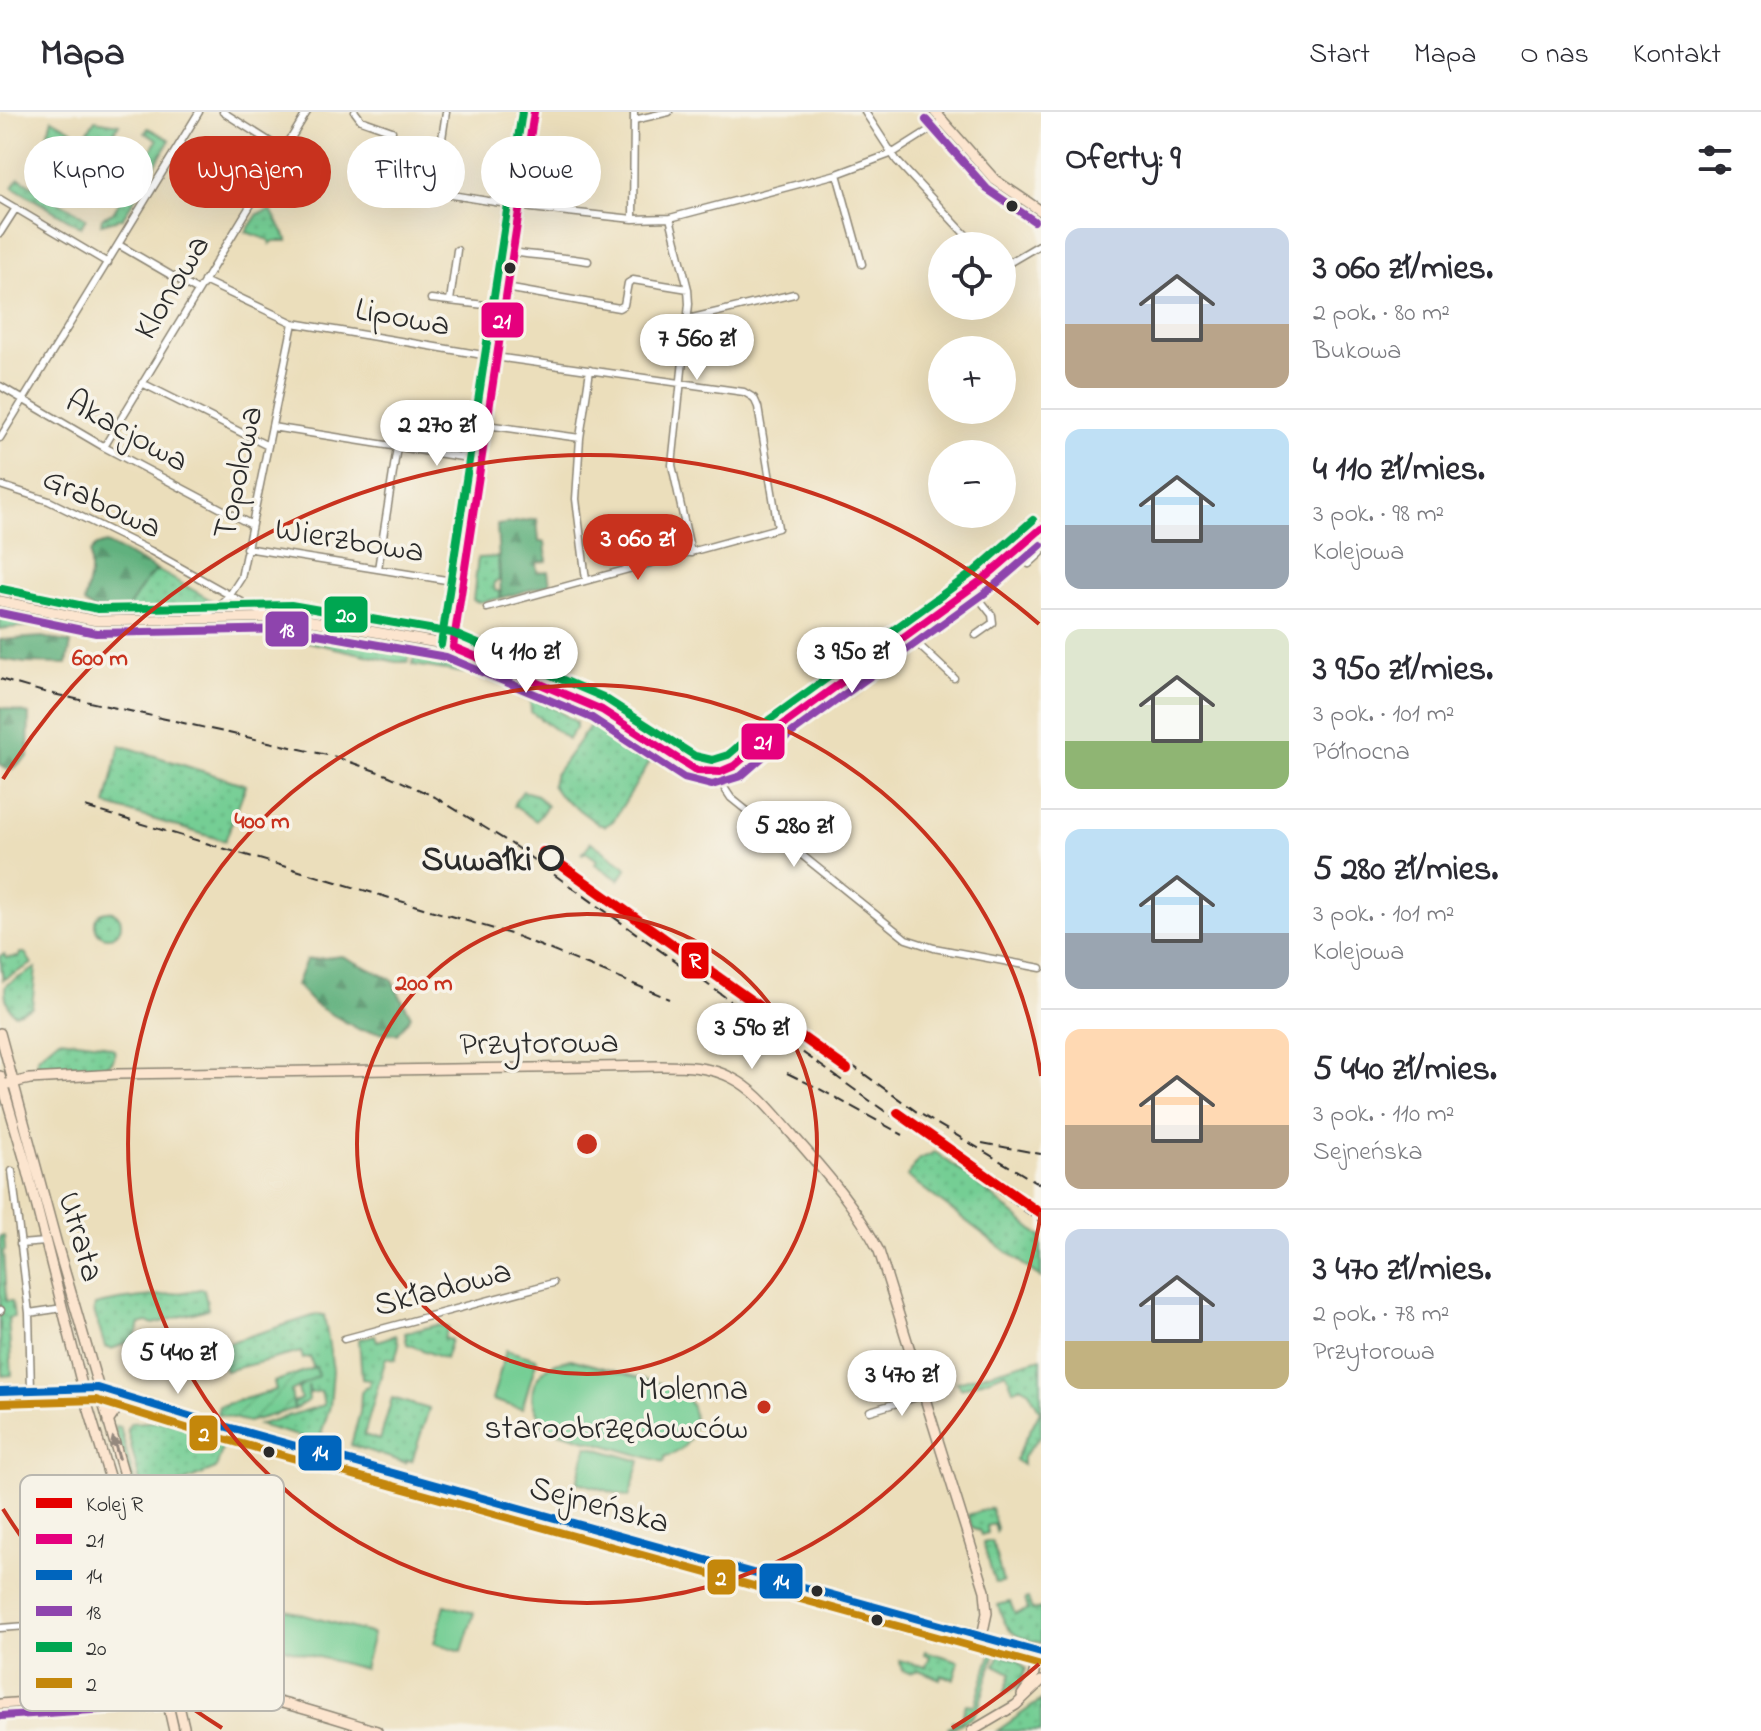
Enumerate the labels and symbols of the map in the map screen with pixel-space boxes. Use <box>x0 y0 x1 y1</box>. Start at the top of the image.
unlabelled marker <box>1004 198 1020 214</box>
street label: Klonowa <box>122 226 224 350</box>
unlabelled marker <box>502 260 518 276</box>
street label: Lipowa <box>351 286 454 352</box>
line badge: 21 <box>480 301 525 339</box>
text: 21 <box>492 307 511 339</box>
pin: 7 560 zł <box>614 314 780 382</box>
street label: Akacjowa <box>55 378 197 487</box>
pin: 2 270 zł <box>354 400 520 468</box>
street label: Topolowa <box>201 402 278 544</box>
street label: Grabowa <box>33 455 169 554</box>
street label: Wierzbowa <box>271 505 428 578</box>
pin: 3 060 zł <box>555 514 721 582</box>
line badge: 20 <box>323 595 369 634</box>
text: 20 <box>335 601 357 633</box>
line badge: 18 <box>264 610 310 648</box>
text: 18 <box>279 616 295 648</box>
pin: 4 110 zł <box>443 627 609 695</box>
pin: 3 950 zł <box>769 627 935 695</box>
text: 600 m <box>72 642 128 677</box>
line badge: 21 <box>740 722 786 761</box>
text: 21 <box>753 728 772 760</box>
pin: 5 280 zł <box>711 801 877 869</box>
text: 400 m <box>234 805 290 840</box>
place label: Suwałki <box>421 837 532 887</box>
marker: Suwałki <box>539 846 563 870</box>
line badge: R <box>680 941 710 980</box>
text: R <box>689 947 702 979</box>
text: 200 m <box>394 967 453 1002</box>
pin: 3 590 zł <box>669 1003 835 1071</box>
street label: Przytorowa <box>459 1019 619 1071</box>
centre of rings <box>573 1130 601 1158</box>
street label: Utrata <box>42 1186 116 1288</box>
street label: Składowa <box>369 1248 517 1332</box>
pin: 5 440 zł <box>95 1328 261 1396</box>
pin: 3 470 zł <box>819 1350 985 1418</box>
place label: Molenna staroobrzędowców <box>484 1366 748 1455</box>
marker: Molenna staroobrzędowców <box>755 1398 773 1416</box>
line badge: 2 <box>188 1414 219 1452</box>
text: 2 <box>198 1420 210 1452</box>
line badge: 14 <box>297 1434 343 1472</box>
one-way arrow <box>109 1436 122 1460</box>
text: 14 <box>312 1439 329 1471</box>
unlabelled marker <box>261 1444 277 1460</box>
street label: Sejneńska <box>523 1464 675 1550</box>
legend <box>20 1475 284 1711</box>
text: Kolej R <box>86 1490 144 1522</box>
text: 21 <box>86 1526 104 1558</box>
line badge: 2 <box>706 1558 737 1596</box>
text: 14 <box>86 1562 102 1594</box>
line badge: 14 <box>758 1562 804 1600</box>
text: 2 <box>715 1564 727 1596</box>
text: 14 <box>773 1568 790 1600</box>
unlabelled marker <box>809 1583 825 1599</box>
text: 18 <box>86 1598 101 1630</box>
unlabelled marker <box>869 1612 885 1628</box>
text: 20 <box>86 1634 106 1666</box>
text: 2 <box>86 1670 97 1702</box>

